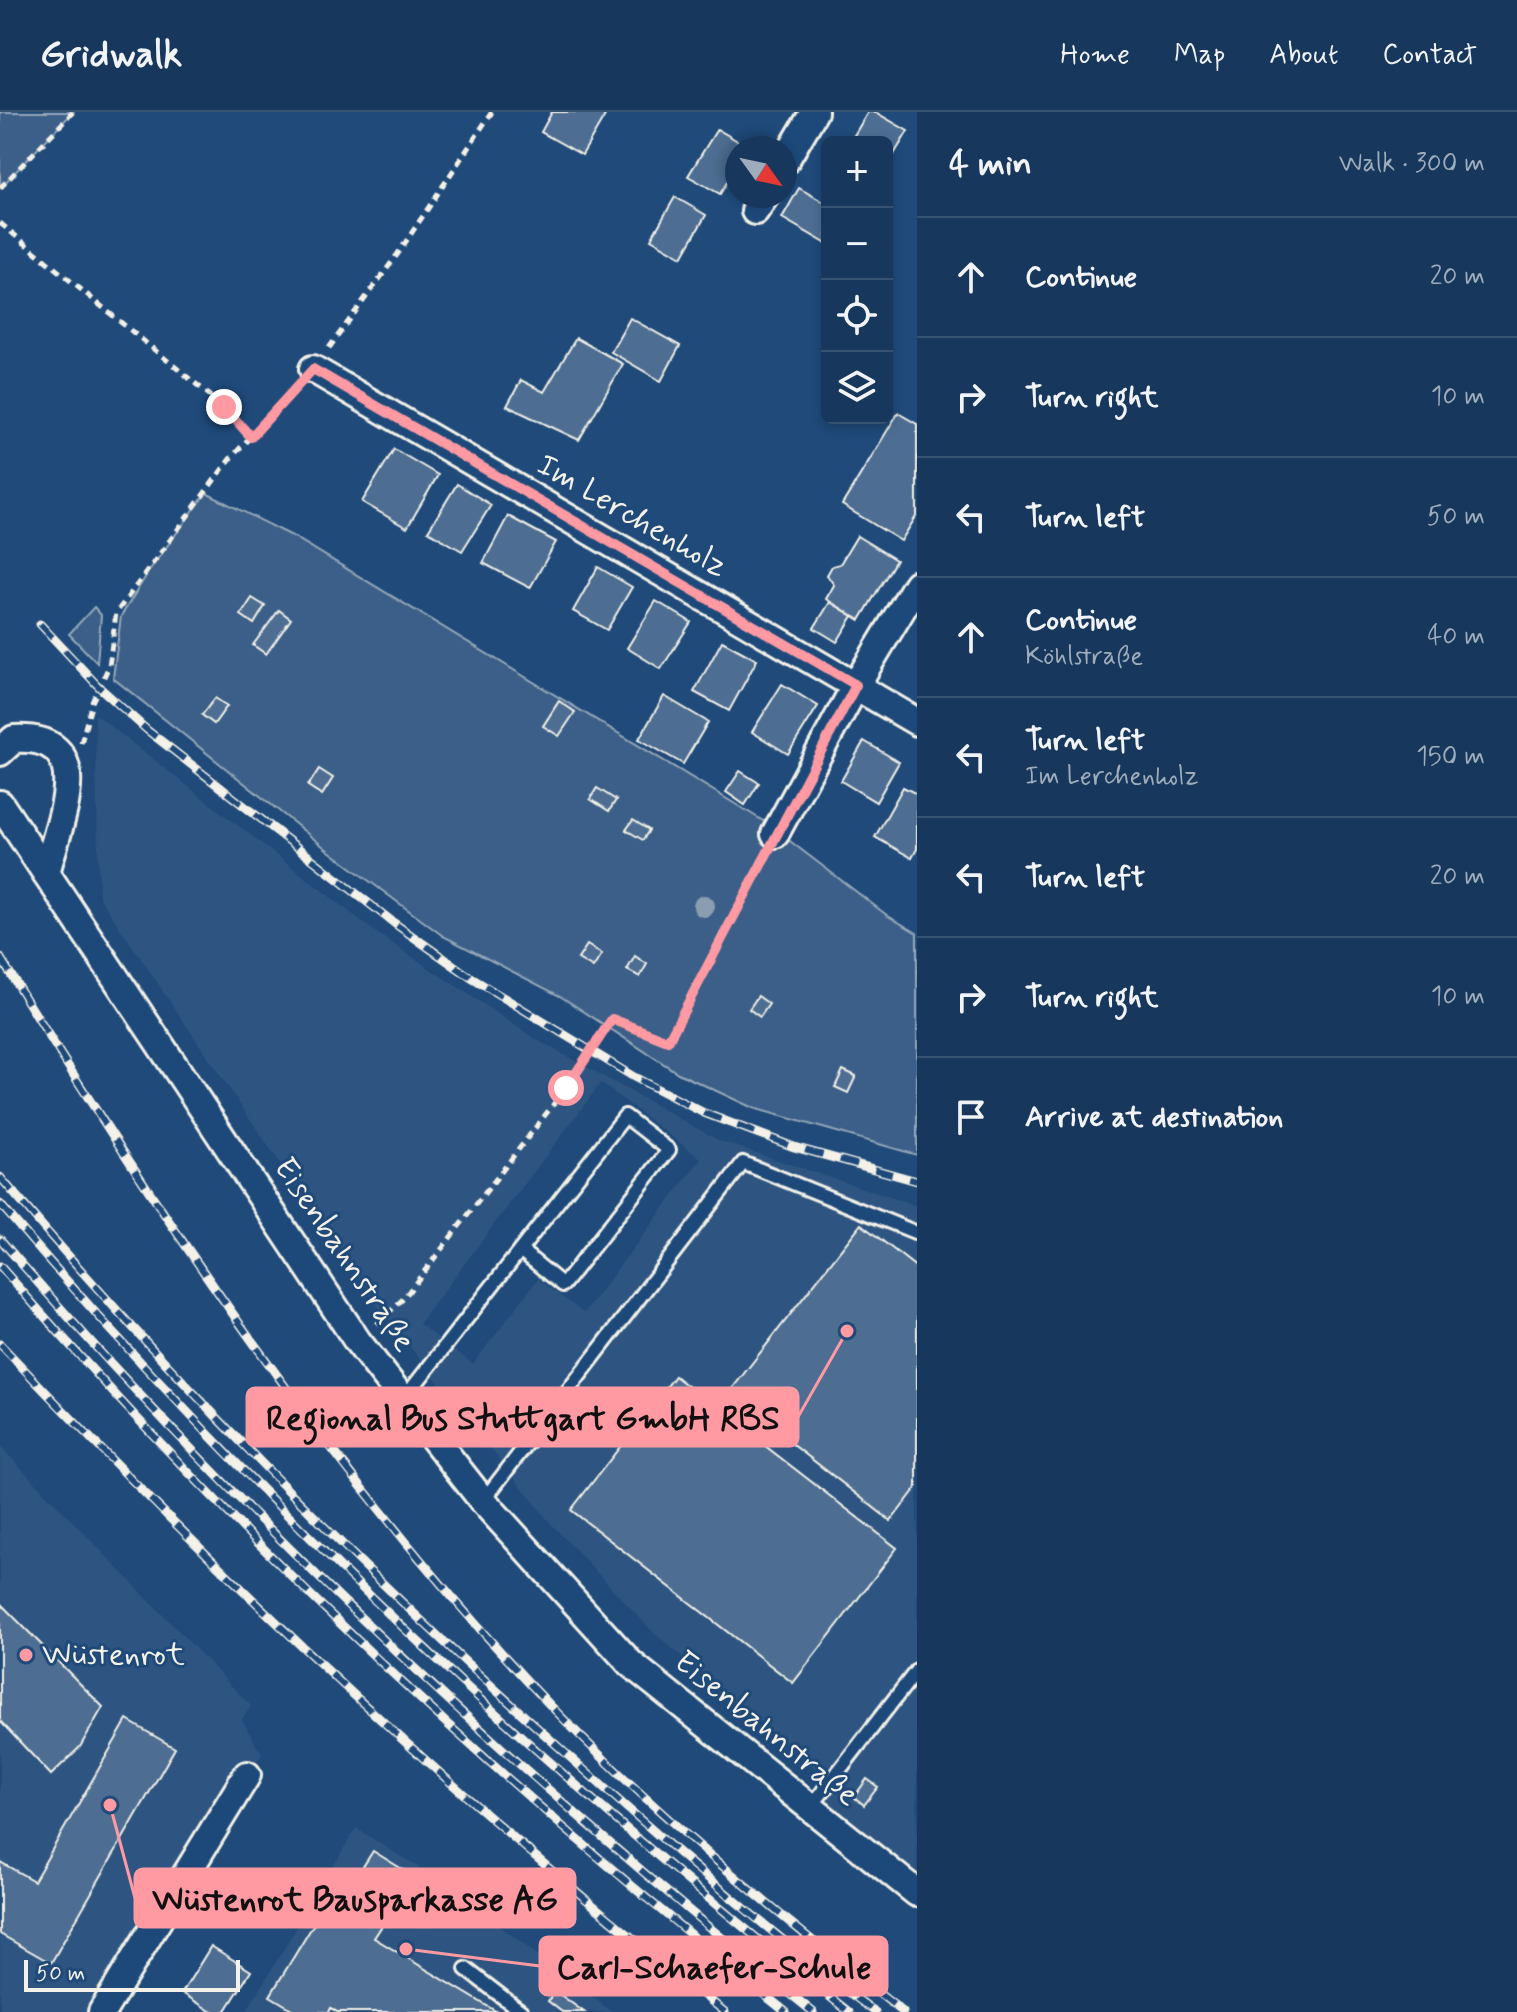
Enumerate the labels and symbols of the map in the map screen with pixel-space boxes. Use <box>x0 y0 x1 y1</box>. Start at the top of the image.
north arrow <box>725 136 797 208</box>
route end <box>206 389 242 425</box>
street label: Im Lerchenholz <box>529 444 735 588</box>
route start <box>548 1070 584 1106</box>
street label: Eisenbahnstraße <box>263 1149 425 1361</box>
callout: Regional Bus Stuttgart GmbH RBS <box>247 1388 798 1446</box>
text: Regional Bus Stuttgart GmbH RBS <box>266 1397 780 1446</box>
place label: Wüstenrot <box>42 1634 185 1676</box>
street label: Eisenbahnstraße <box>665 1641 867 1817</box>
marker: Wüstenrot <box>17 1646 35 1664</box>
callout: Wüstenrot Bausparkasse AG <box>135 1869 575 1927</box>
text: Wüstenrot Bausparkasse AG <box>152 1878 558 1923</box>
callout: Carl-Schaefer-Schule <box>540 1937 887 1995</box>
text: Carl-Schaefer-Schule <box>556 1946 872 1991</box>
scale bar <box>24 1956 240 1992</box>

